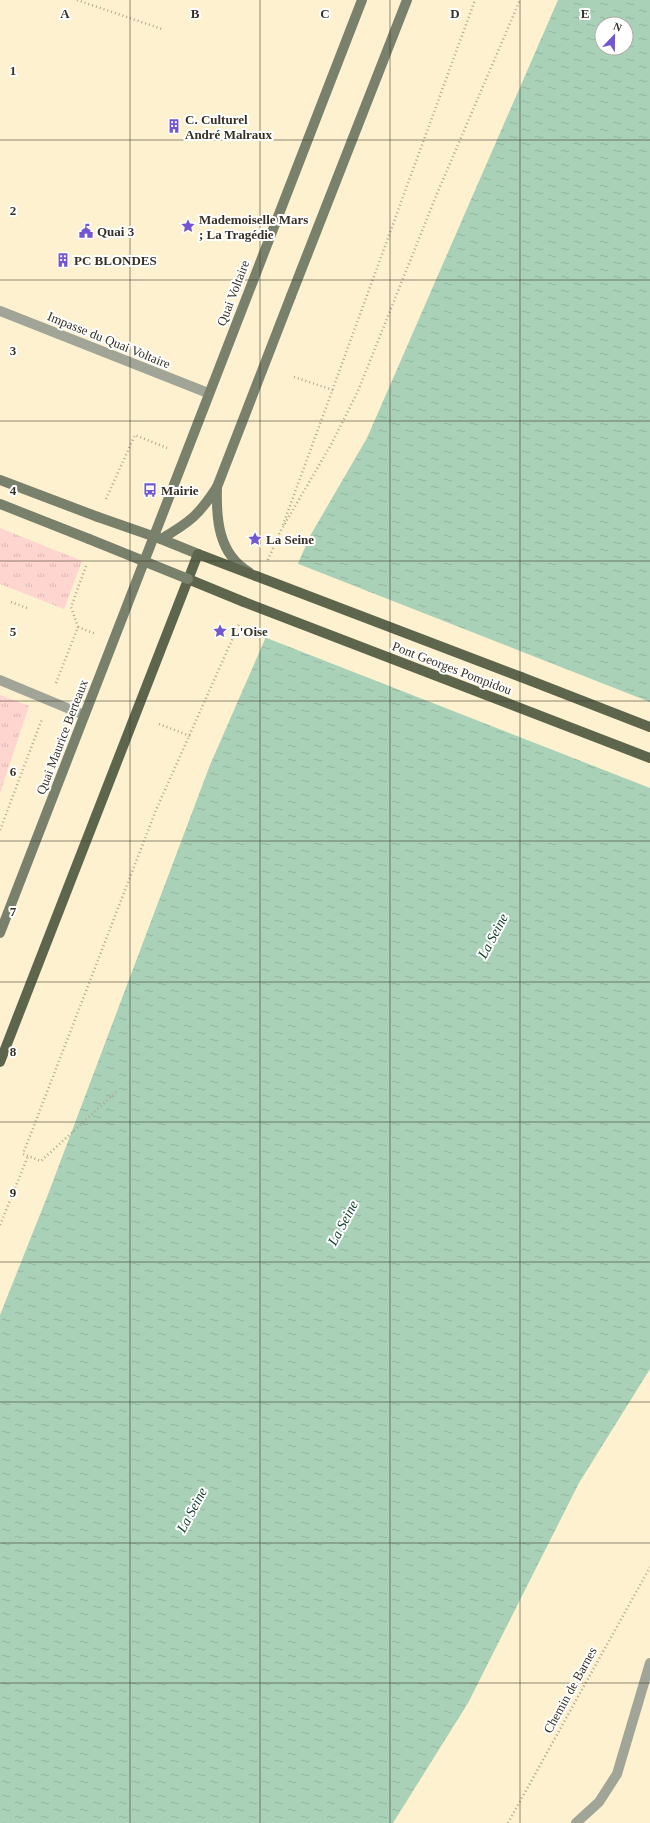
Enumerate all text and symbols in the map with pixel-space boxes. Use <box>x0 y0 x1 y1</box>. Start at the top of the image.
text: A <box>60 6 70 21</box>
text: B <box>191 6 200 21</box>
text: C <box>320 6 330 21</box>
text: D <box>450 6 460 21</box>
text: E <box>581 6 589 21</box>
north arrow <box>594 16 634 56</box>
text: N <box>612 20 624 34</box>
text: 1 <box>10 63 16 78</box>
place label: C. Culturel André Malraux <box>185 112 273 142</box>
building icon: C. Culturel André Malraux <box>166 118 182 134</box>
text: 2 <box>10 203 16 218</box>
place label: Mademoiselle Mars ; La Tragédie <box>199 212 308 242</box>
place icon: Mademoiselle Mars ; La Tragédie <box>180 218 196 234</box>
public building icon: Quai 3 <box>78 223 94 239</box>
place label: Quai 3 <box>97 224 135 239</box>
building icon: PC BLONDES <box>55 252 71 268</box>
place label: PC BLONDES <box>74 253 157 268</box>
street label: Quai Voltaire <box>214 258 252 328</box>
street label: Impasse du Quai Voltaire <box>45 308 173 372</box>
text: 3 <box>10 343 17 358</box>
bus stop icon: Mairie <box>142 482 158 498</box>
text: 4 <box>10 483 17 498</box>
place label: Mairie <box>161 483 199 498</box>
place icon: La Seine <box>247 531 263 547</box>
place label: La Seine <box>266 532 314 547</box>
place icon: L'Oise <box>212 623 228 639</box>
text: 5 <box>10 624 17 639</box>
place label: L'Oise <box>231 624 268 639</box>
street label: Pont Georges Pompidou <box>390 638 514 698</box>
street label: Quai Maurice Berteaux <box>33 677 91 797</box>
text: 6 <box>10 764 17 779</box>
text: 7 <box>10 904 17 919</box>
water label: La Seine <box>474 911 511 962</box>
text: 8 <box>10 1044 17 1059</box>
text: 9 <box>10 1185 17 1200</box>
water label: La Seine <box>324 1198 361 1249</box>
water label: La Seine <box>173 1485 210 1536</box>
street label: Chemin de Barnes <box>540 1644 600 1736</box>

